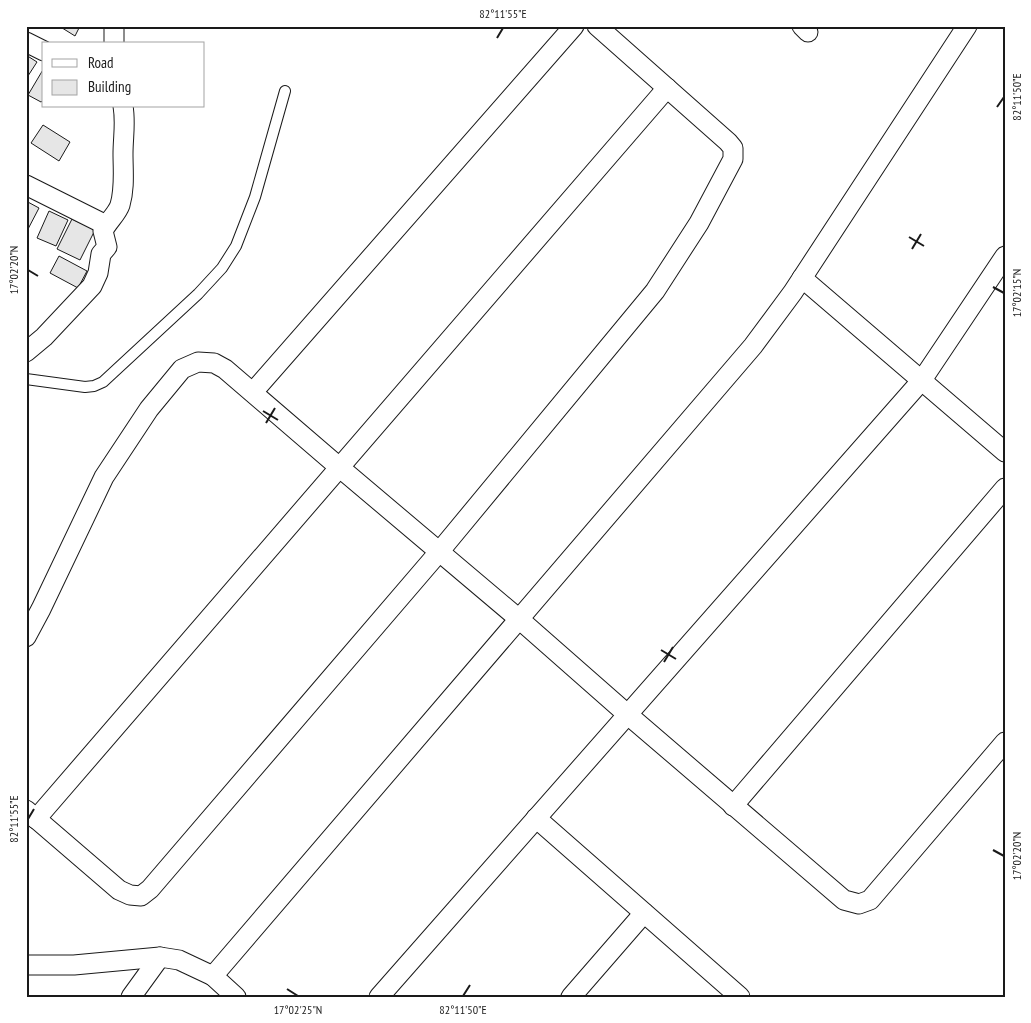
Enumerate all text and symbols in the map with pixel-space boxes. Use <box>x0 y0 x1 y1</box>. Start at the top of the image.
text: 82°11'55"E <box>479 6 527 21</box>
legend <box>42 42 205 108</box>
text: Road <box>88 53 114 72</box>
text: 82°11'50"E <box>1009 73 1024 121</box>
text: Building <box>88 77 131 96</box>
text: 17°02'20"N <box>6 246 21 294</box>
text: 17°02'15"N <box>1009 269 1024 317</box>
text: 82°11'55"E <box>6 795 21 843</box>
text: 17°02'20"N <box>1009 832 1024 880</box>
text: 17°02'25"N <box>274 1002 322 1017</box>
text: 82°11'50"E <box>439 1002 487 1017</box>

